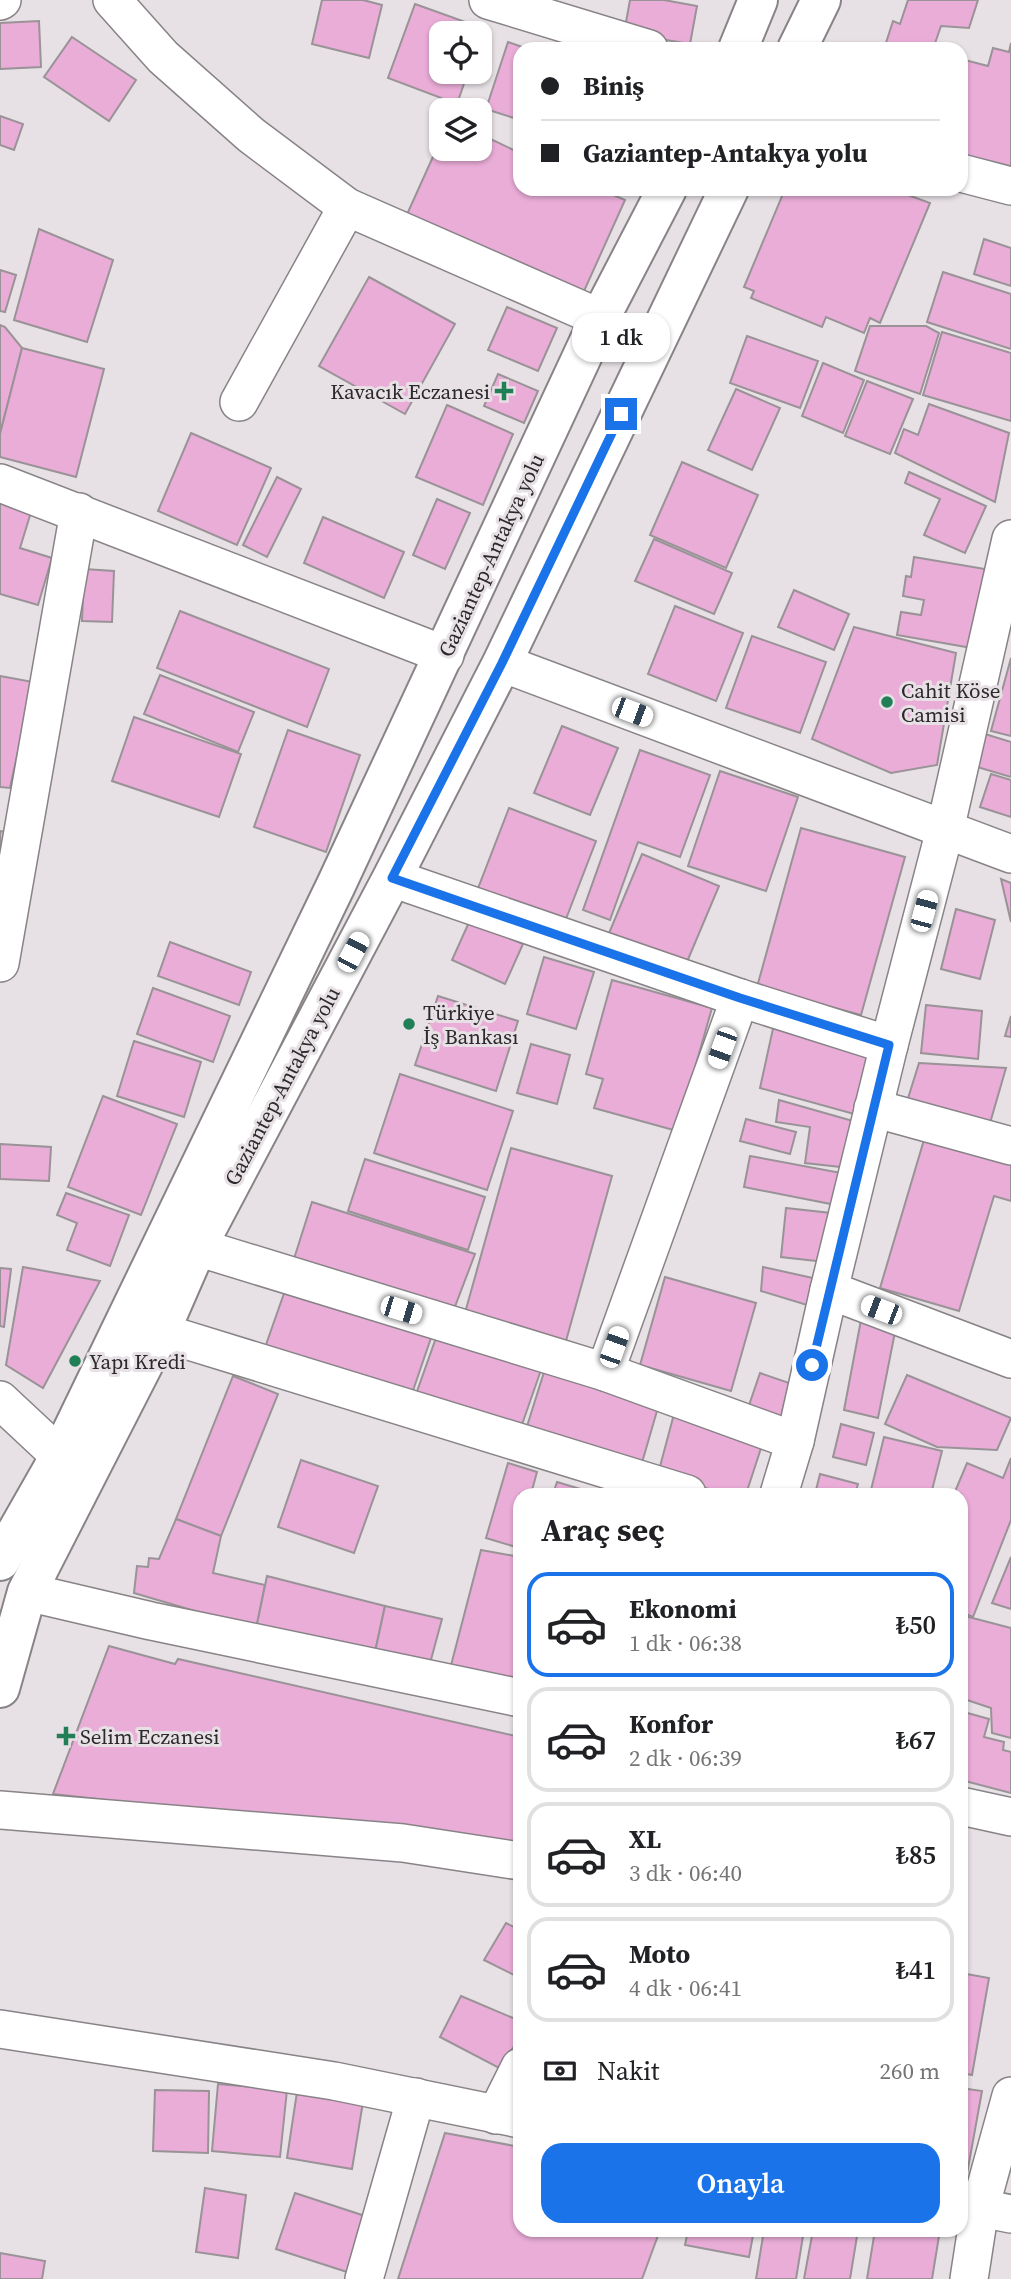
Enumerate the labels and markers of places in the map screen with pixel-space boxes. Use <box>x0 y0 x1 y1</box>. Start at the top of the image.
place label: Kavacık Eczanesi <box>330 377 490 406</box>
marker: Kavacık Eczanesi <box>496 383 512 399</box>
place label: Cahit Köse Camisi <box>901 676 1000 729</box>
marker: Cahit Köse Camisi <box>879 694 895 710</box>
place label: Türkiye İş Bankası <box>423 998 518 1051</box>
marker: Türkiye İş Bankası <box>401 1016 417 1032</box>
place label: Yapı Kredi <box>89 1347 186 1376</box>
marker: Yapı Kredi <box>67 1353 83 1369</box>
place label: Selim Eczanesi <box>80 1722 219 1751</box>
marker: Selim Eczanesi <box>58 1728 74 1744</box>

